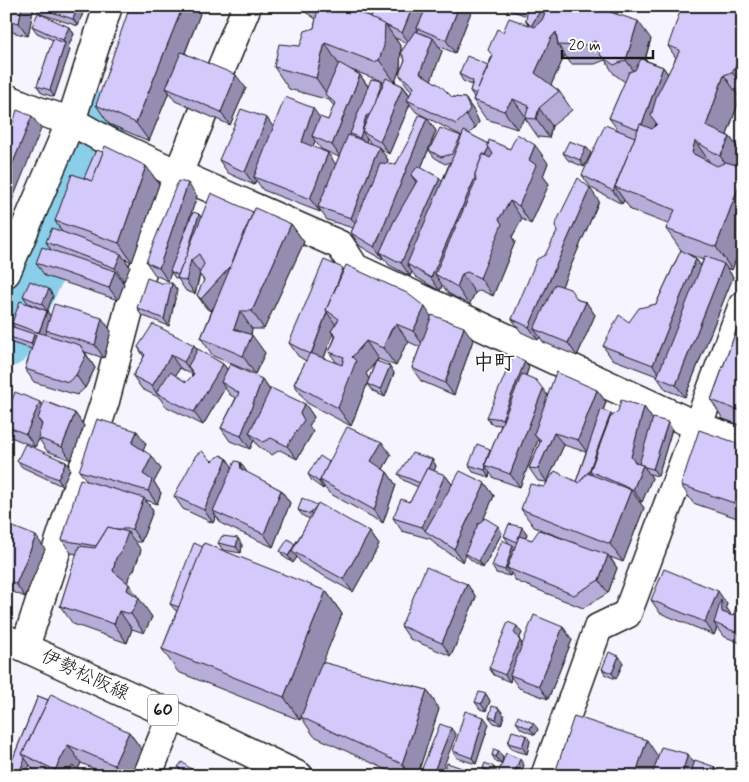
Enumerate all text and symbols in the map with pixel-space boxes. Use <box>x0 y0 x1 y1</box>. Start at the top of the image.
scale bar <box>562 28 653 60</box>
text: 20 m <box>569 36 601 56</box>
district label: 中町 <box>473 349 515 377</box>
street label: 伊勢松阪線 <box>37 644 133 706</box>
road number: 60 <box>148 694 178 726</box>

